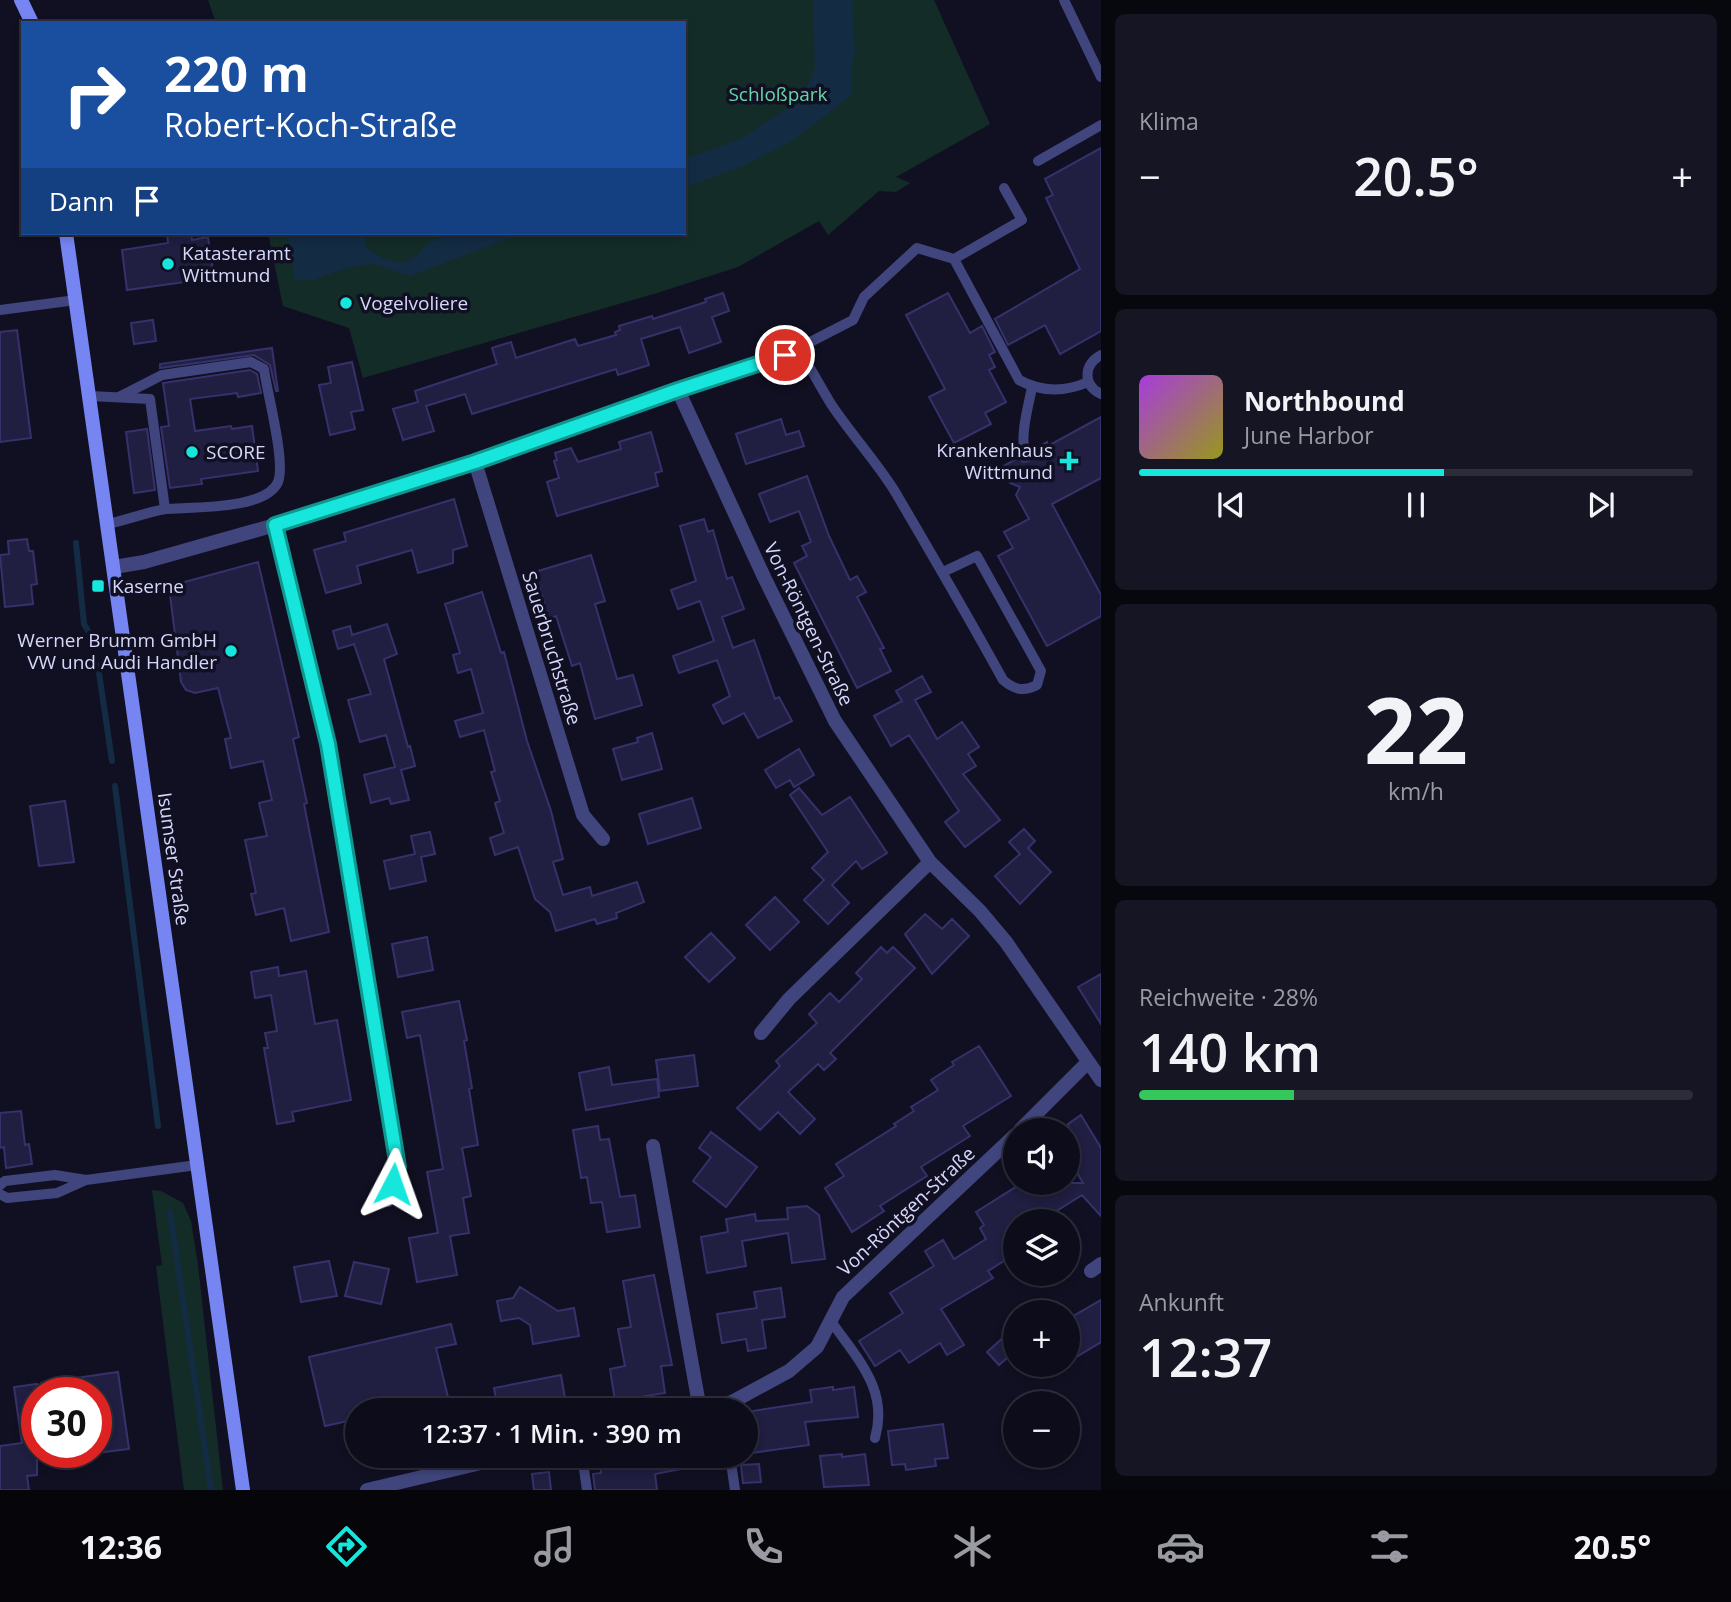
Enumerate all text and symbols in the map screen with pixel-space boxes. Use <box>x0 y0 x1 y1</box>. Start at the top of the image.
text: 220 m <box>164 40 309 106</box>
icon: right <box>49 49 140 140</box>
park label: Schloßpark <box>728 81 828 107</box>
text: Robert-Koch-Straße <box>164 103 457 146</box>
text: Klima <box>1139 105 1199 137</box>
text: 20.5° <box>1353 140 1479 211</box>
text: − <box>1139 150 1161 202</box>
text: + <box>1671 150 1693 202</box>
icon: arrive <box>128 182 166 220</box>
text: Dann <box>49 183 114 219</box>
place label: Katasteramt Wittmund <box>182 240 291 288</box>
marker: Katasteramt Wittmund <box>160 256 176 272</box>
place label: Vogelvoliere <box>360 290 468 316</box>
marker: Vogelvoliere <box>338 295 354 311</box>
pin <box>755 325 815 385</box>
icon: arrive <box>766 336 804 374</box>
text: Northbound <box>1244 383 1405 419</box>
text: June Harbor <box>1244 419 1374 451</box>
place label: Krankenhaus Wittmund <box>936 437 1053 485</box>
place label: SCORE <box>206 439 265 465</box>
marker: SCORE <box>184 444 200 460</box>
marker: Krankenhaus Wittmund <box>1059 451 1079 471</box>
icon: previous <box>1212 486 1250 524</box>
icon: pause <box>1397 486 1435 524</box>
icon: next <box>1582 486 1620 524</box>
street label: Von-Röntgen-Straße <box>758 538 860 710</box>
street label: Sauerbruchstraße <box>516 568 588 728</box>
place label: Kaserne <box>112 573 184 599</box>
marker: Kaserne <box>90 578 106 594</box>
place label: Werner Brumm GmbH VW und Audi Handler <box>17 627 217 675</box>
marker: Werner Brumm GmbH VW und Audi Handler <box>223 643 239 659</box>
text: 22 <box>1364 667 1468 791</box>
text: km/h <box>1388 775 1444 807</box>
street label: Isumser Straße <box>152 791 196 927</box>
text: Reichweite · 28% <box>1139 981 1318 1013</box>
text: 140 km <box>1139 1016 1321 1087</box>
map controls <box>1003 1118 1080 1468</box>
button: sound <box>1003 1118 1080 1195</box>
street label: Von-Röntgen-Straße <box>832 1140 980 1282</box>
position arrow <box>356 1147 430 1221</box>
button: layers <box>1003 1209 1080 1286</box>
text: Ankunft <box>1139 1286 1224 1318</box>
button: + <box>1003 1300 1080 1377</box>
text: 12:37 <box>1139 1321 1272 1392</box>
speed limit sign: 30 <box>21 1377 112 1468</box>
button: − <box>1003 1391 1080 1468</box>
text: 12:37 · 1 Min. · 390 m <box>421 1415 682 1451</box>
icon: directions <box>322 1522 371 1571</box>
icon: music <box>530 1522 579 1571</box>
icon: phone <box>739 1522 788 1571</box>
icon: climate <box>948 1522 997 1571</box>
icon: car <box>1156 1522 1205 1571</box>
icon: filters <box>1365 1522 1414 1571</box>
text: 12:36 <box>80 1525 162 1568</box>
text: 20.5° <box>1573 1525 1651 1568</box>

